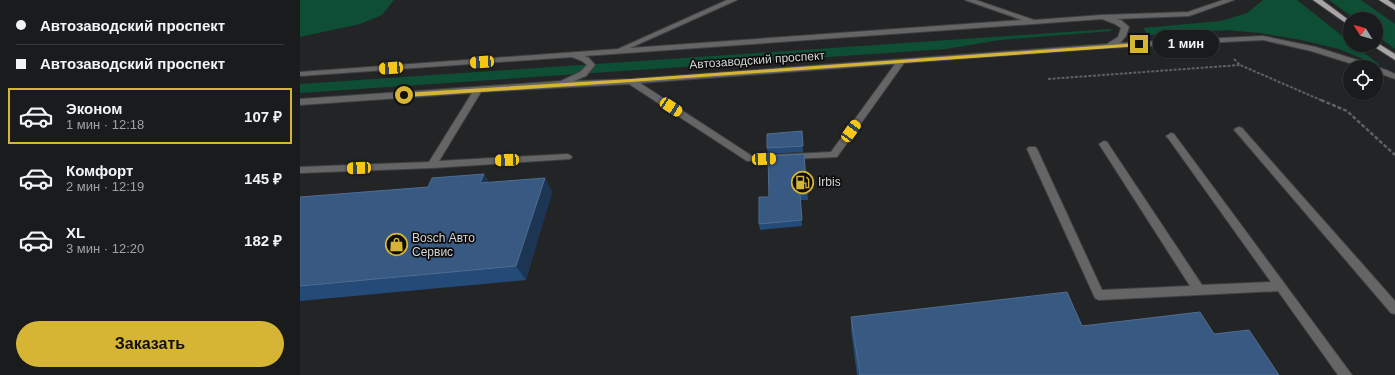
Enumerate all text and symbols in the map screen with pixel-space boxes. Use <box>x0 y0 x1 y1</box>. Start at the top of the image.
north arrow <box>1343 12 1383 52</box>
map controls <box>1343 12 1383 100</box>
text: Автозаводский проспект <box>40 17 225 34</box>
callout: 1 мин <box>1153 30 1219 58</box>
route end <box>1130 35 1148 53</box>
text: 1 мин <box>1168 36 1204 51</box>
street label: Автозаводский проспект <box>689 48 826 72</box>
text: Автозаводский проспект <box>40 55 225 72</box>
car <box>470 55 494 69</box>
button: locate <box>1343 60 1383 100</box>
car <box>379 61 403 75</box>
route start <box>395 86 413 104</box>
car <box>658 95 684 119</box>
icon: car <box>18 98 54 134</box>
text: Эконом <box>66 100 122 117</box>
text: 107 ₽ <box>244 108 282 125</box>
text: 1 мин · 12:18 <box>66 117 144 132</box>
car <box>839 118 863 144</box>
car <box>752 152 776 166</box>
car <box>495 153 519 167</box>
icon: car <box>18 160 54 196</box>
text: Комфорт <box>66 162 133 179</box>
car <box>347 162 371 174</box>
fuel station icon: Irbis <box>789 169 815 195</box>
text: 145 ₽ <box>244 170 282 187</box>
place label: Irbis <box>818 175 841 189</box>
text: 2 мин · 12:19 <box>66 179 144 194</box>
icon: car <box>18 222 54 258</box>
text: XL <box>66 224 85 241</box>
place label: Bosch Авто Сервис <box>412 231 475 259</box>
text: 182 ₽ <box>244 232 282 249</box>
shop icon: Bosch Авто Сервис <box>383 232 409 258</box>
text: 3 мин · 12:20 <box>66 241 144 256</box>
button: Заказать <box>16 321 284 367</box>

